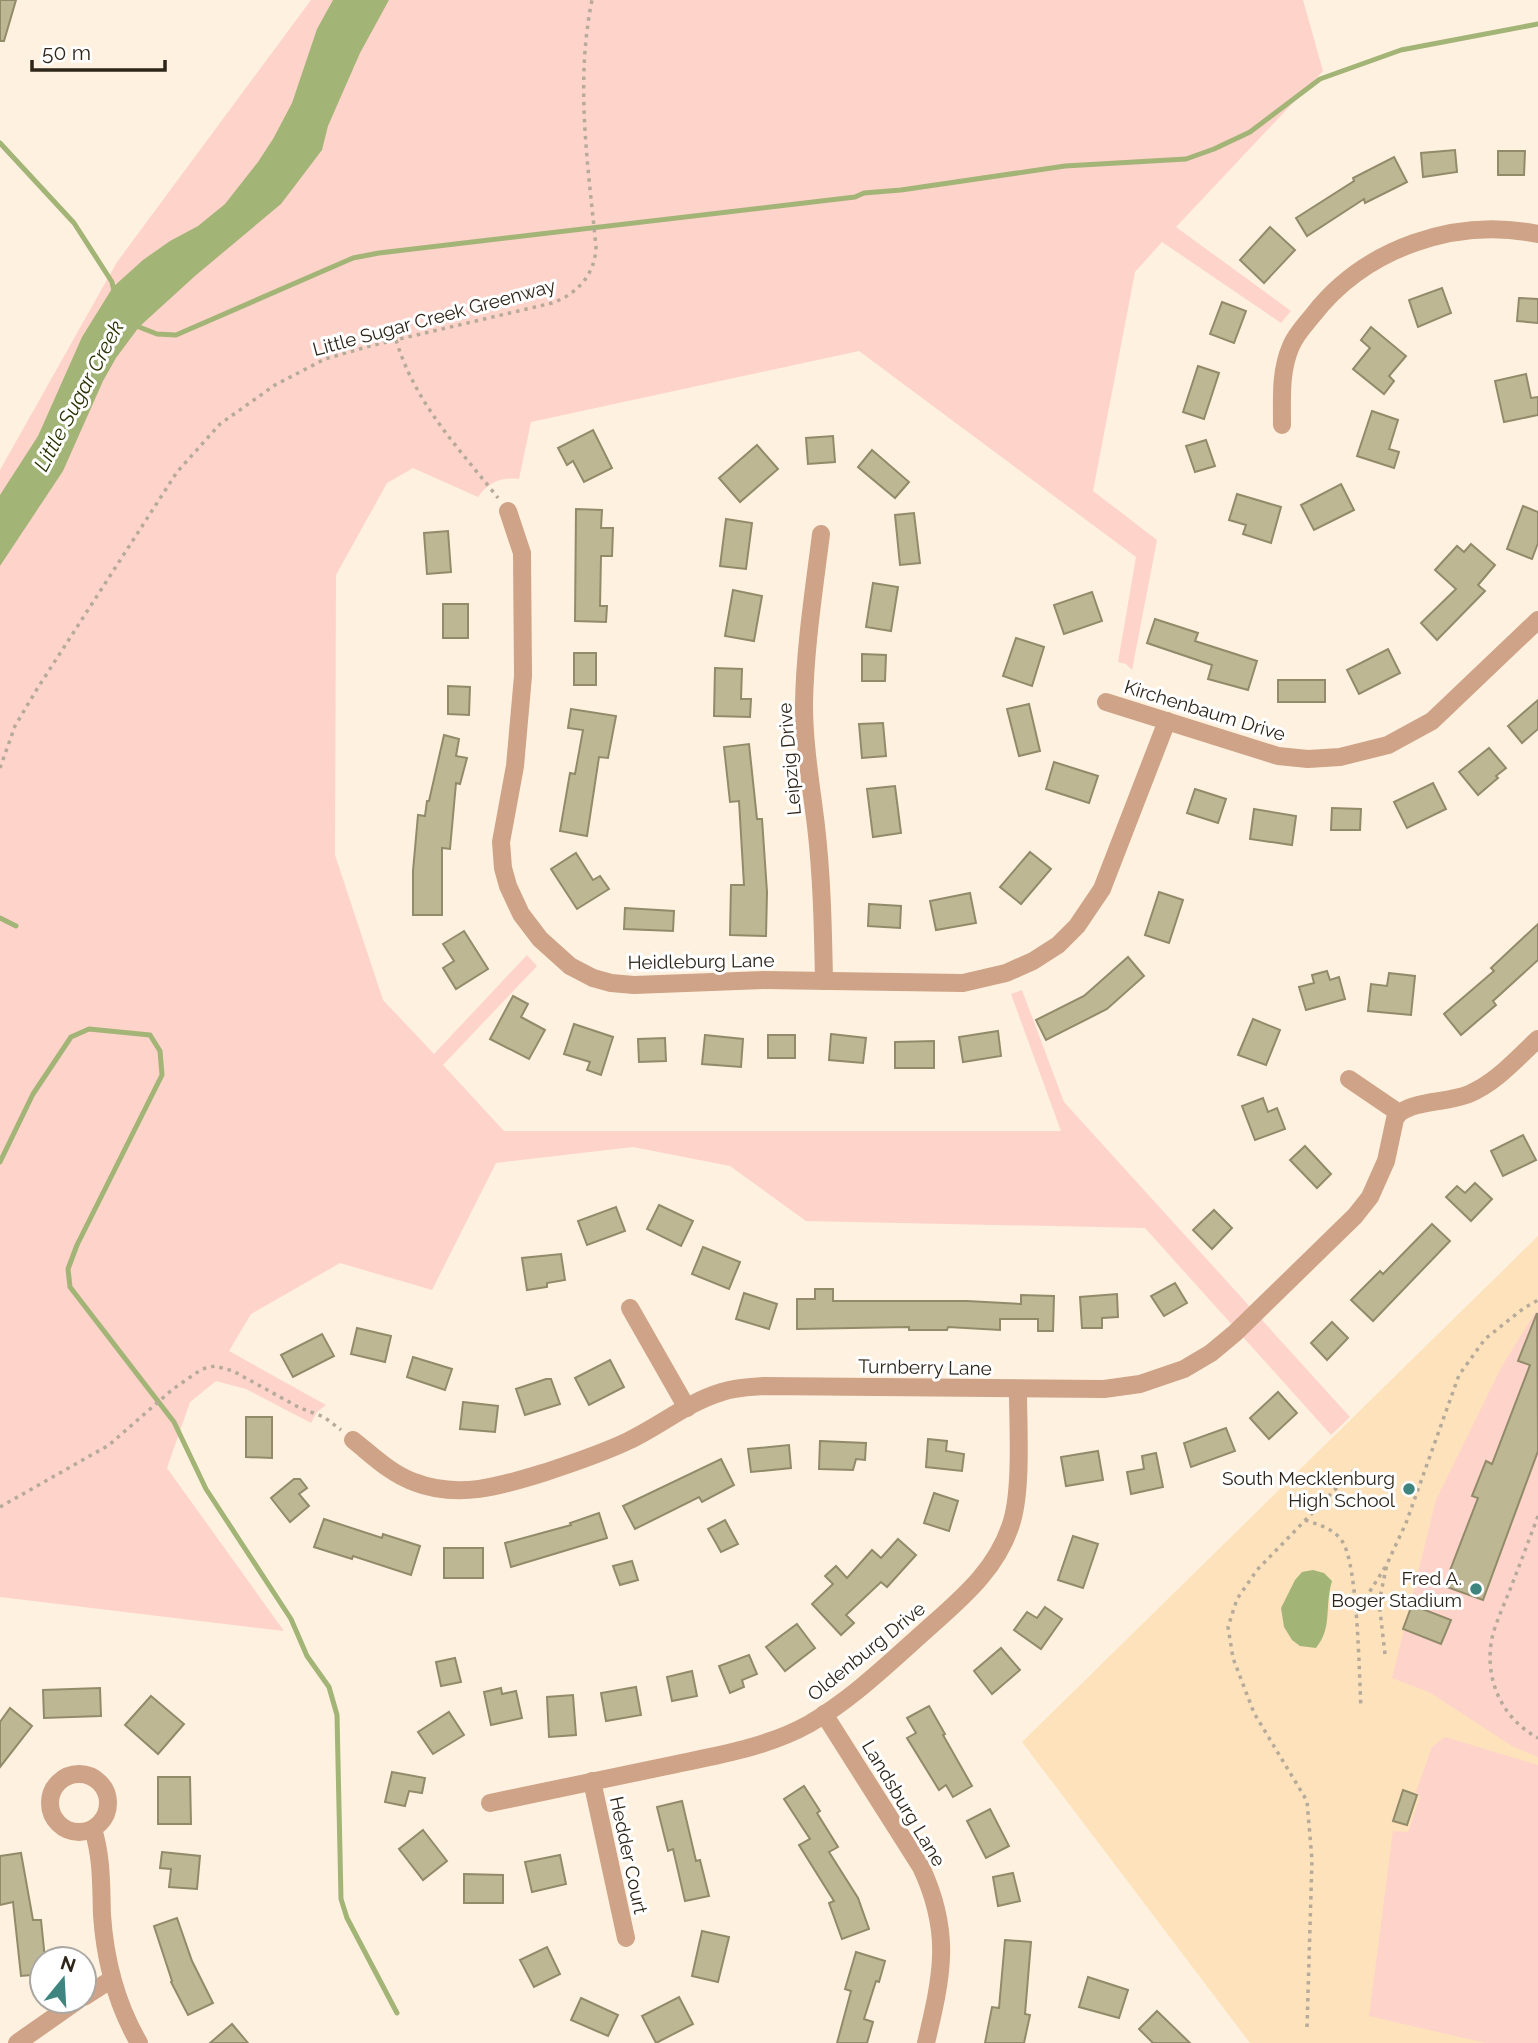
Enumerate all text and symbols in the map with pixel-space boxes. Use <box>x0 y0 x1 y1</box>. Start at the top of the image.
scale bar <box>32 28 164 72</box>
text: 50 m <box>42 40 91 65</box>
street label: Little Sugar Creek Greenway <box>310 274 558 360</box>
water label: Little Sugar Creek <box>28 316 129 475</box>
street label: Kirchenbaum Drive <box>1122 675 1288 745</box>
street label: Leipzig Drive <box>773 702 805 816</box>
street label: Heidleburg Lane <box>627 949 775 973</box>
street label: Turnberry Lane <box>858 1355 992 1379</box>
place label: South Mecklenburg High School <box>1222 1467 1396 1511</box>
marker: South Mecklenburg High School <box>1401 1481 1417 1497</box>
place label: Fred A. Boger Stadium <box>1331 1567 1462 1611</box>
marker: Fred A. Boger Stadium <box>1468 1581 1484 1597</box>
street label: Oldenburg Drive <box>803 1597 929 1705</box>
street label: Landsburg Lane <box>858 1736 950 1870</box>
street label: Hedder Court <box>606 1794 652 1916</box>
north arrow <box>28 1945 98 2015</box>
text: N <box>58 1951 79 1977</box>

